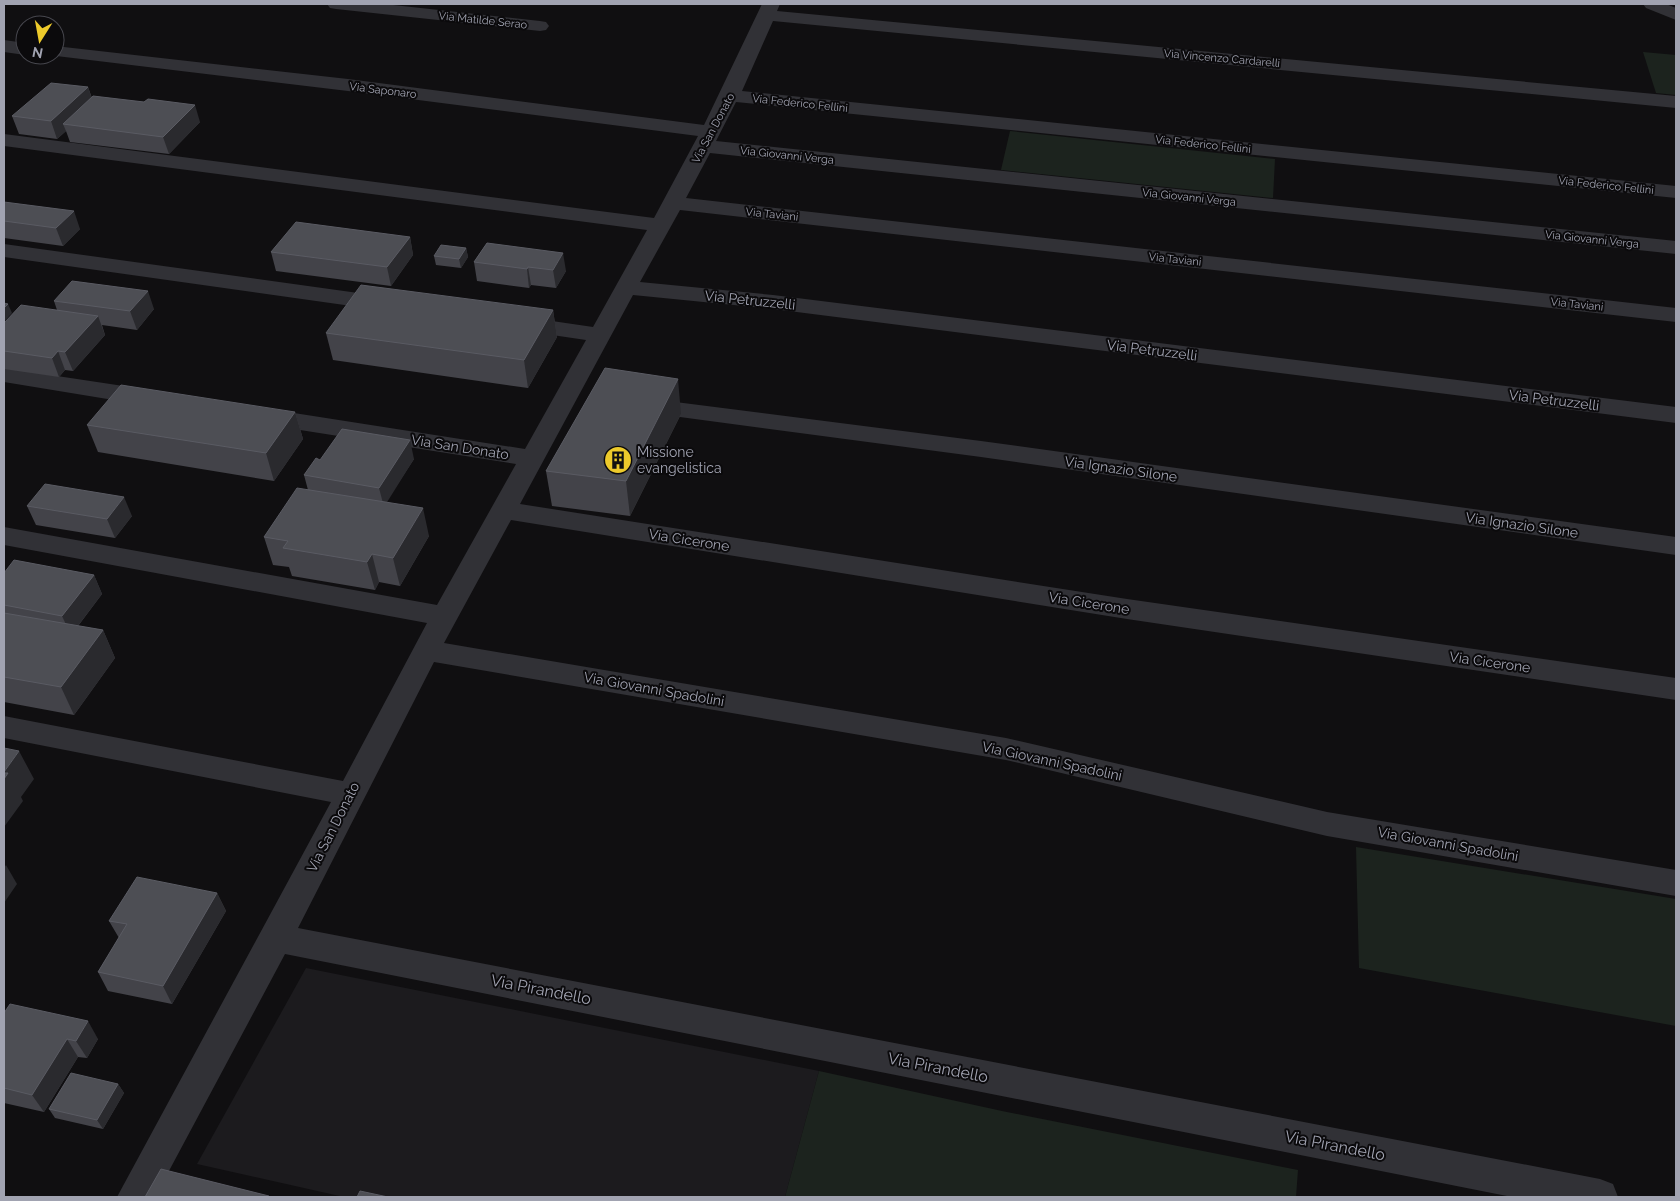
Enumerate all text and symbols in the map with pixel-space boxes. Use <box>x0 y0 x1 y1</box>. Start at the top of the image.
street label: Via Matilde Serao <box>438 9 528 32</box>
north arrow <box>15 15 65 65</box>
text: N <box>31 44 44 62</box>
street label: Via Vincenzo Cardarelli <box>1163 47 1281 70</box>
street label: Via Saponaro <box>349 80 418 101</box>
street label: Via San Donato <box>690 91 738 165</box>
street label: Via Federico Fellini <box>752 92 848 115</box>
street label: Via Federico Fellini <box>1155 133 1251 156</box>
street label: Via Giovanni Verga <box>739 144 835 167</box>
street label: Via Federico Fellini <box>1558 174 1654 197</box>
street label: Via Giovanni Verga <box>1141 186 1237 209</box>
street label: Via Taviani <box>745 205 799 224</box>
street label: Via Giovanni Verga <box>1544 228 1640 251</box>
street label: Via Taviani <box>1148 250 1202 269</box>
street label: Via Petruzzelli <box>704 287 796 313</box>
street label: Via Taviani <box>1550 295 1604 314</box>
street label: Via Petruzzelli <box>1106 337 1198 363</box>
street label: Via Petruzzelli <box>1508 387 1600 413</box>
street label: Via San Donato <box>410 431 510 463</box>
place label: Missione evangelistica <box>637 444 722 476</box>
building icon: Missione evangelistica <box>603 445 633 475</box>
street label: Via Ignazio Silone <box>1064 453 1178 485</box>
street label: Via Ignazio Silone <box>1465 509 1579 541</box>
street label: Via Cicerone <box>647 526 731 554</box>
street label: Via Cicerone <box>1047 589 1131 617</box>
street label: Via Cicerone <box>1448 648 1532 676</box>
street label: Via Giovanni Spadolini <box>582 669 726 709</box>
street label: Via Giovanni Spadolini <box>981 738 1123 784</box>
street label: Via San Donato <box>303 779 363 875</box>
street label: Via Giovanni Spadolini <box>1376 824 1520 864</box>
street label: Via Pirandello <box>489 970 593 1009</box>
street label: Via Pirandello <box>886 1048 990 1087</box>
street label: Via Pirandello <box>1283 1126 1387 1165</box>

